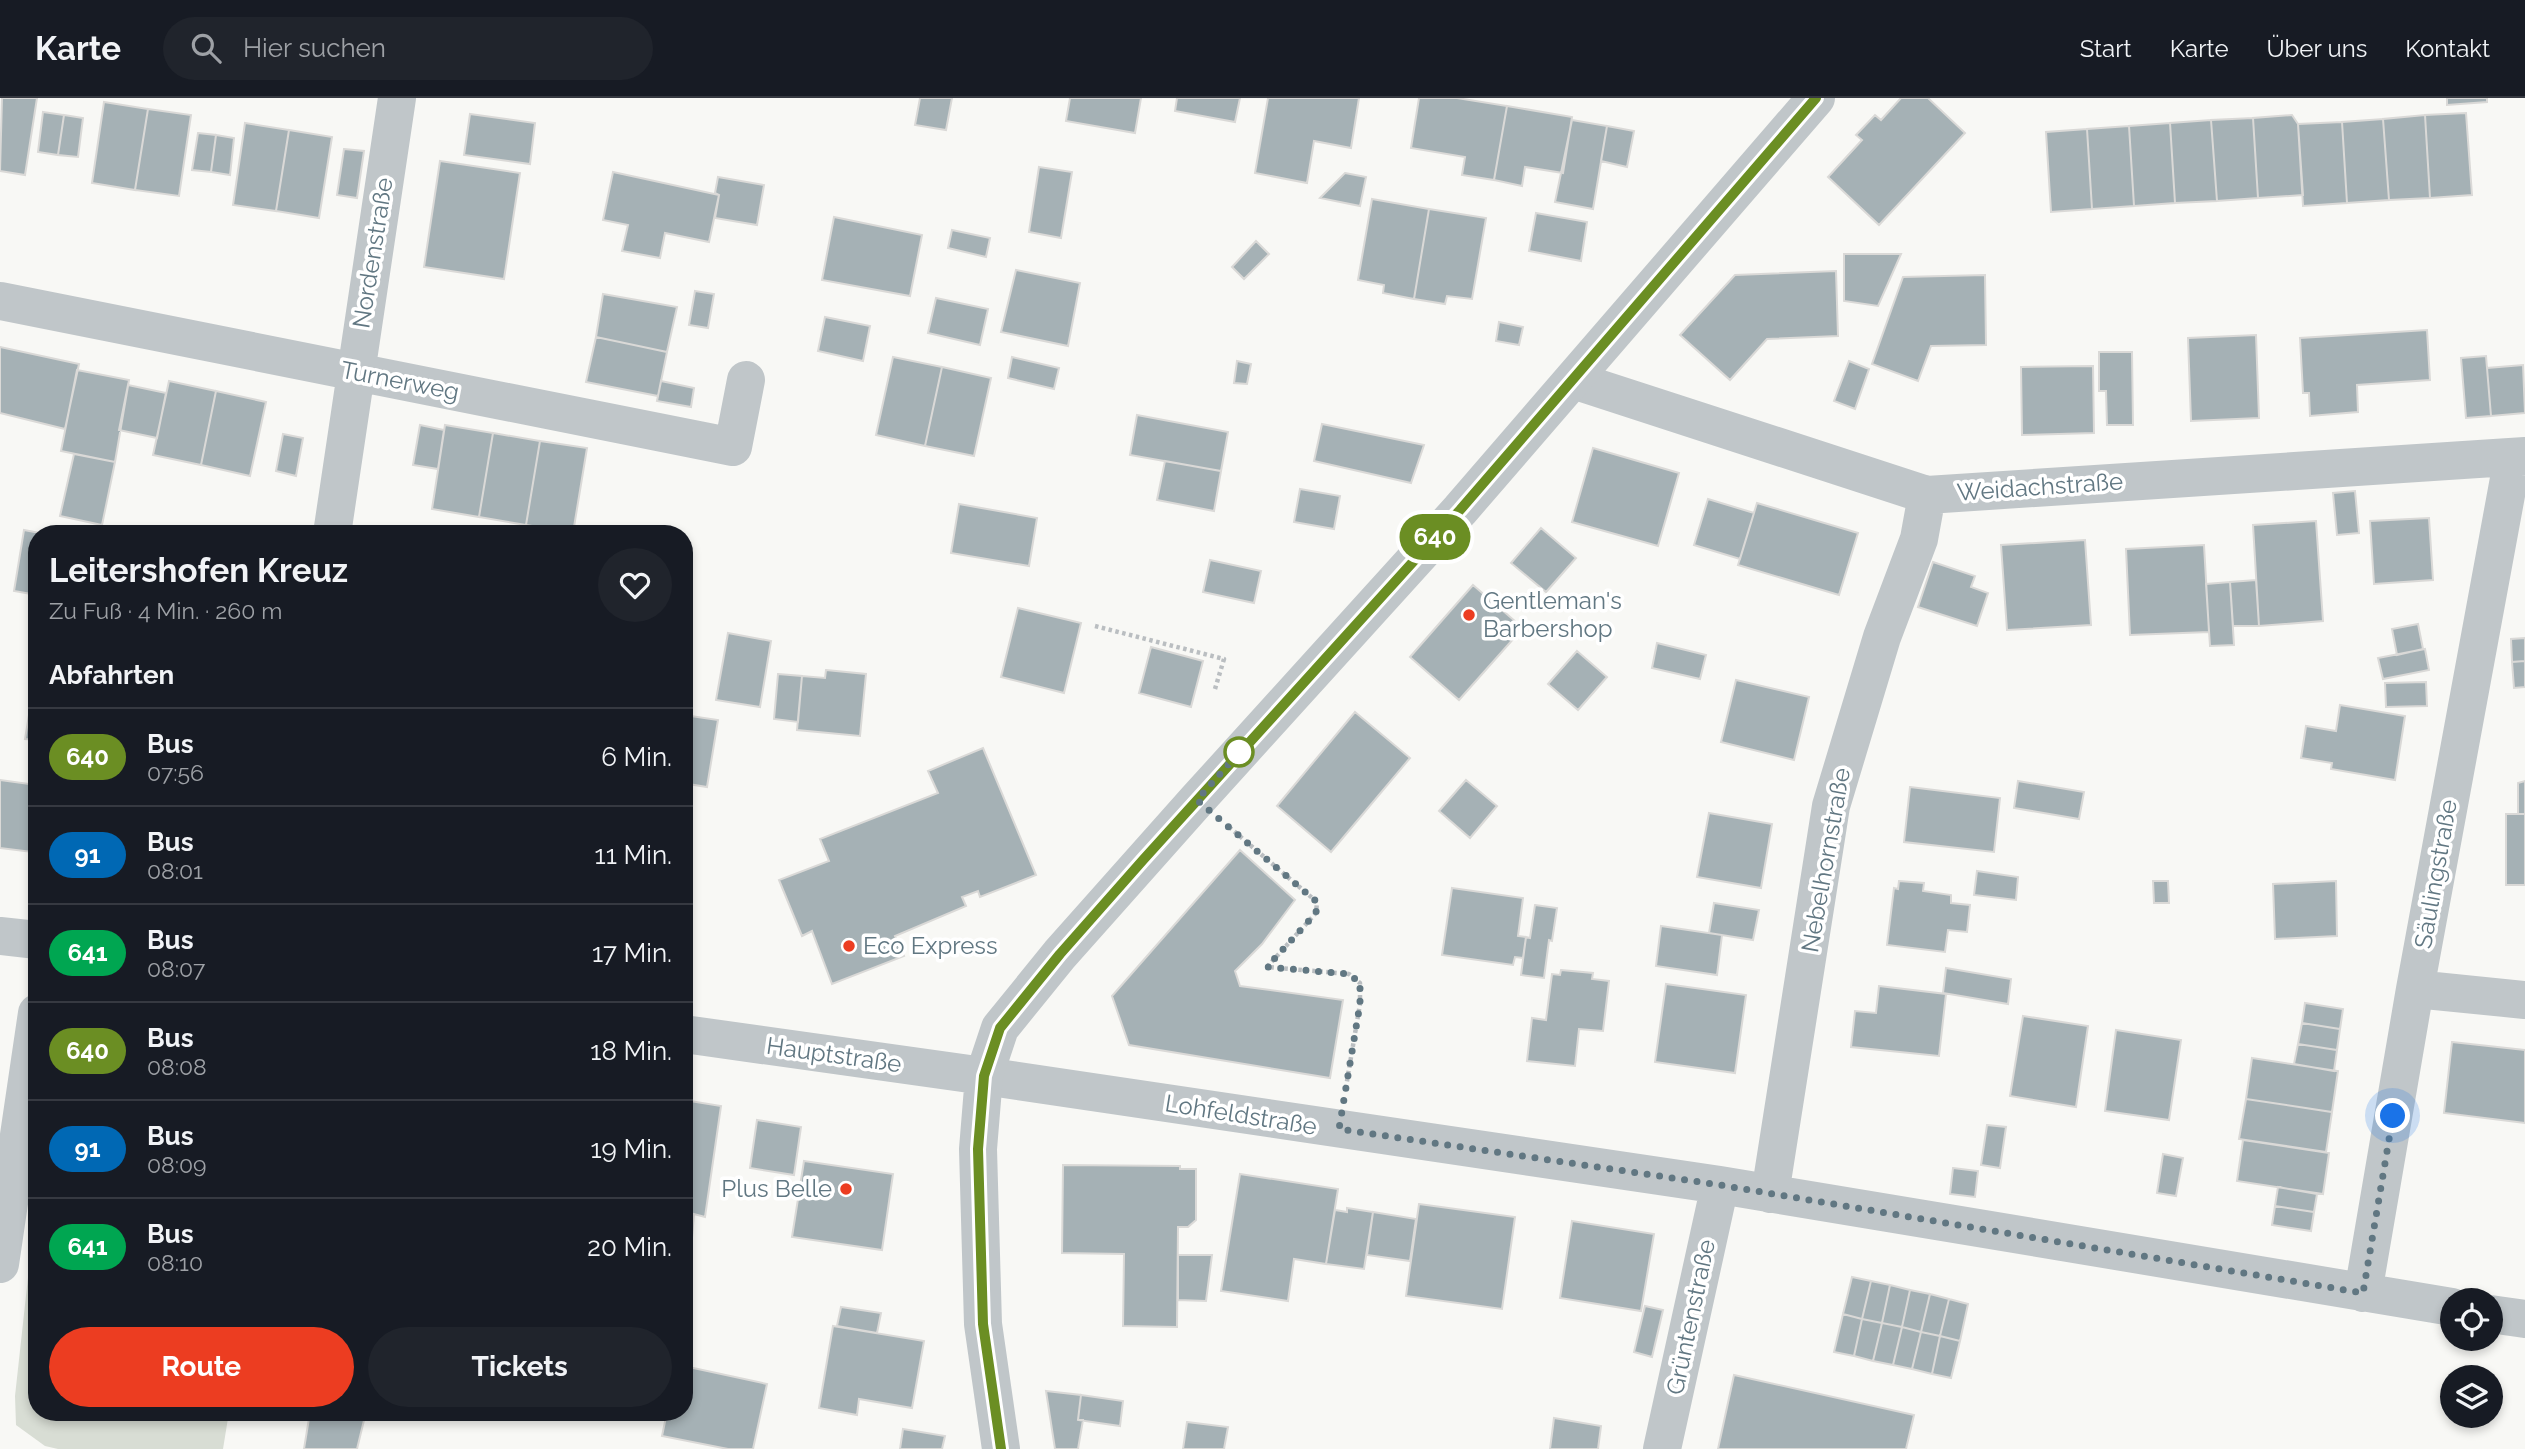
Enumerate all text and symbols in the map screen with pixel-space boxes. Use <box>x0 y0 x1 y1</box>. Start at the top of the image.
search box <box>163 17 653 80</box>
text: Karte <box>35 29 121 68</box>
icon: search <box>187 29 225 67</box>
text: Hier suchen <box>243 33 386 63</box>
text: Start <box>2080 34 2132 63</box>
text: Karte <box>2170 34 2229 63</box>
text: Über uns <box>2267 34 2367 63</box>
text: Kontakt <box>2405 34 2490 63</box>
street label: Nordenstraße <box>346 176 399 330</box>
street label: Turnerweg <box>339 355 462 406</box>
street label: Weidachstraße <box>1956 466 2124 507</box>
line badge: 640 <box>1395 514 1475 560</box>
text: 640 <box>1413 522 1457 551</box>
button: heart <box>598 548 672 622</box>
text: Leitershofen Kreuz <box>49 551 348 590</box>
place label: Gentleman's Barbershop <box>1483 586 1622 643</box>
text: Zu Fuß · 4 Min. · 260 m <box>49 597 282 624</box>
marker: Gentleman's Barbershop <box>1461 607 1477 623</box>
text: Abfahrten <box>49 660 174 690</box>
text: Bus <box>147 729 194 759</box>
unlabelled marker <box>1224 737 1254 767</box>
text: 640 <box>66 742 109 771</box>
text: 6 Min. <box>601 742 672 772</box>
text: 07:56 <box>147 759 204 786</box>
street label: Nebelhornstraße <box>1795 765 1856 954</box>
street label: Säulingstraße <box>2408 797 2463 951</box>
text: Bus <box>147 827 194 857</box>
text: 91 <box>75 840 101 869</box>
text: 11 Min. <box>595 840 672 870</box>
text: 08:01 <box>147 857 203 884</box>
text: Bus <box>147 925 194 955</box>
place label: Eco Express <box>863 931 998 960</box>
text: 641 <box>67 938 108 967</box>
text: 17 Min. <box>592 938 672 968</box>
marker: Eco Express <box>841 938 857 954</box>
text: 08:07 <box>147 955 205 982</box>
text: Bus <box>147 1023 194 1053</box>
street label: Hauptstraße <box>765 1031 903 1078</box>
text: 640 <box>66 1036 109 1065</box>
text: 18 Min. <box>590 1036 672 1066</box>
text: 08:08 <box>147 1053 207 1080</box>
street label: Lohfeldstraße <box>1163 1088 1319 1141</box>
your location <box>2375 1098 2410 1133</box>
text: Bus <box>147 1121 194 1151</box>
text: 91 <box>75 1134 101 1163</box>
text: 19 Min. <box>590 1134 672 1164</box>
text: 08:09 <box>147 1151 207 1178</box>
place label: Plus Belle <box>721 1174 832 1203</box>
marker: Plus Belle <box>838 1181 854 1197</box>
text: Bus <box>147 1219 194 1249</box>
text: 641 <box>67 1232 108 1261</box>
text: 20 Min. <box>587 1232 672 1262</box>
street label: Grüntenstraße <box>1660 1237 1721 1397</box>
text: 08:10 <box>147 1249 203 1276</box>
map controls <box>2440 1288 2503 1428</box>
button: locate <box>2440 1288 2503 1351</box>
button: Route <box>49 1327 354 1407</box>
button: Tickets <box>368 1327 672 1407</box>
button: layers <box>2440 1365 2503 1428</box>

